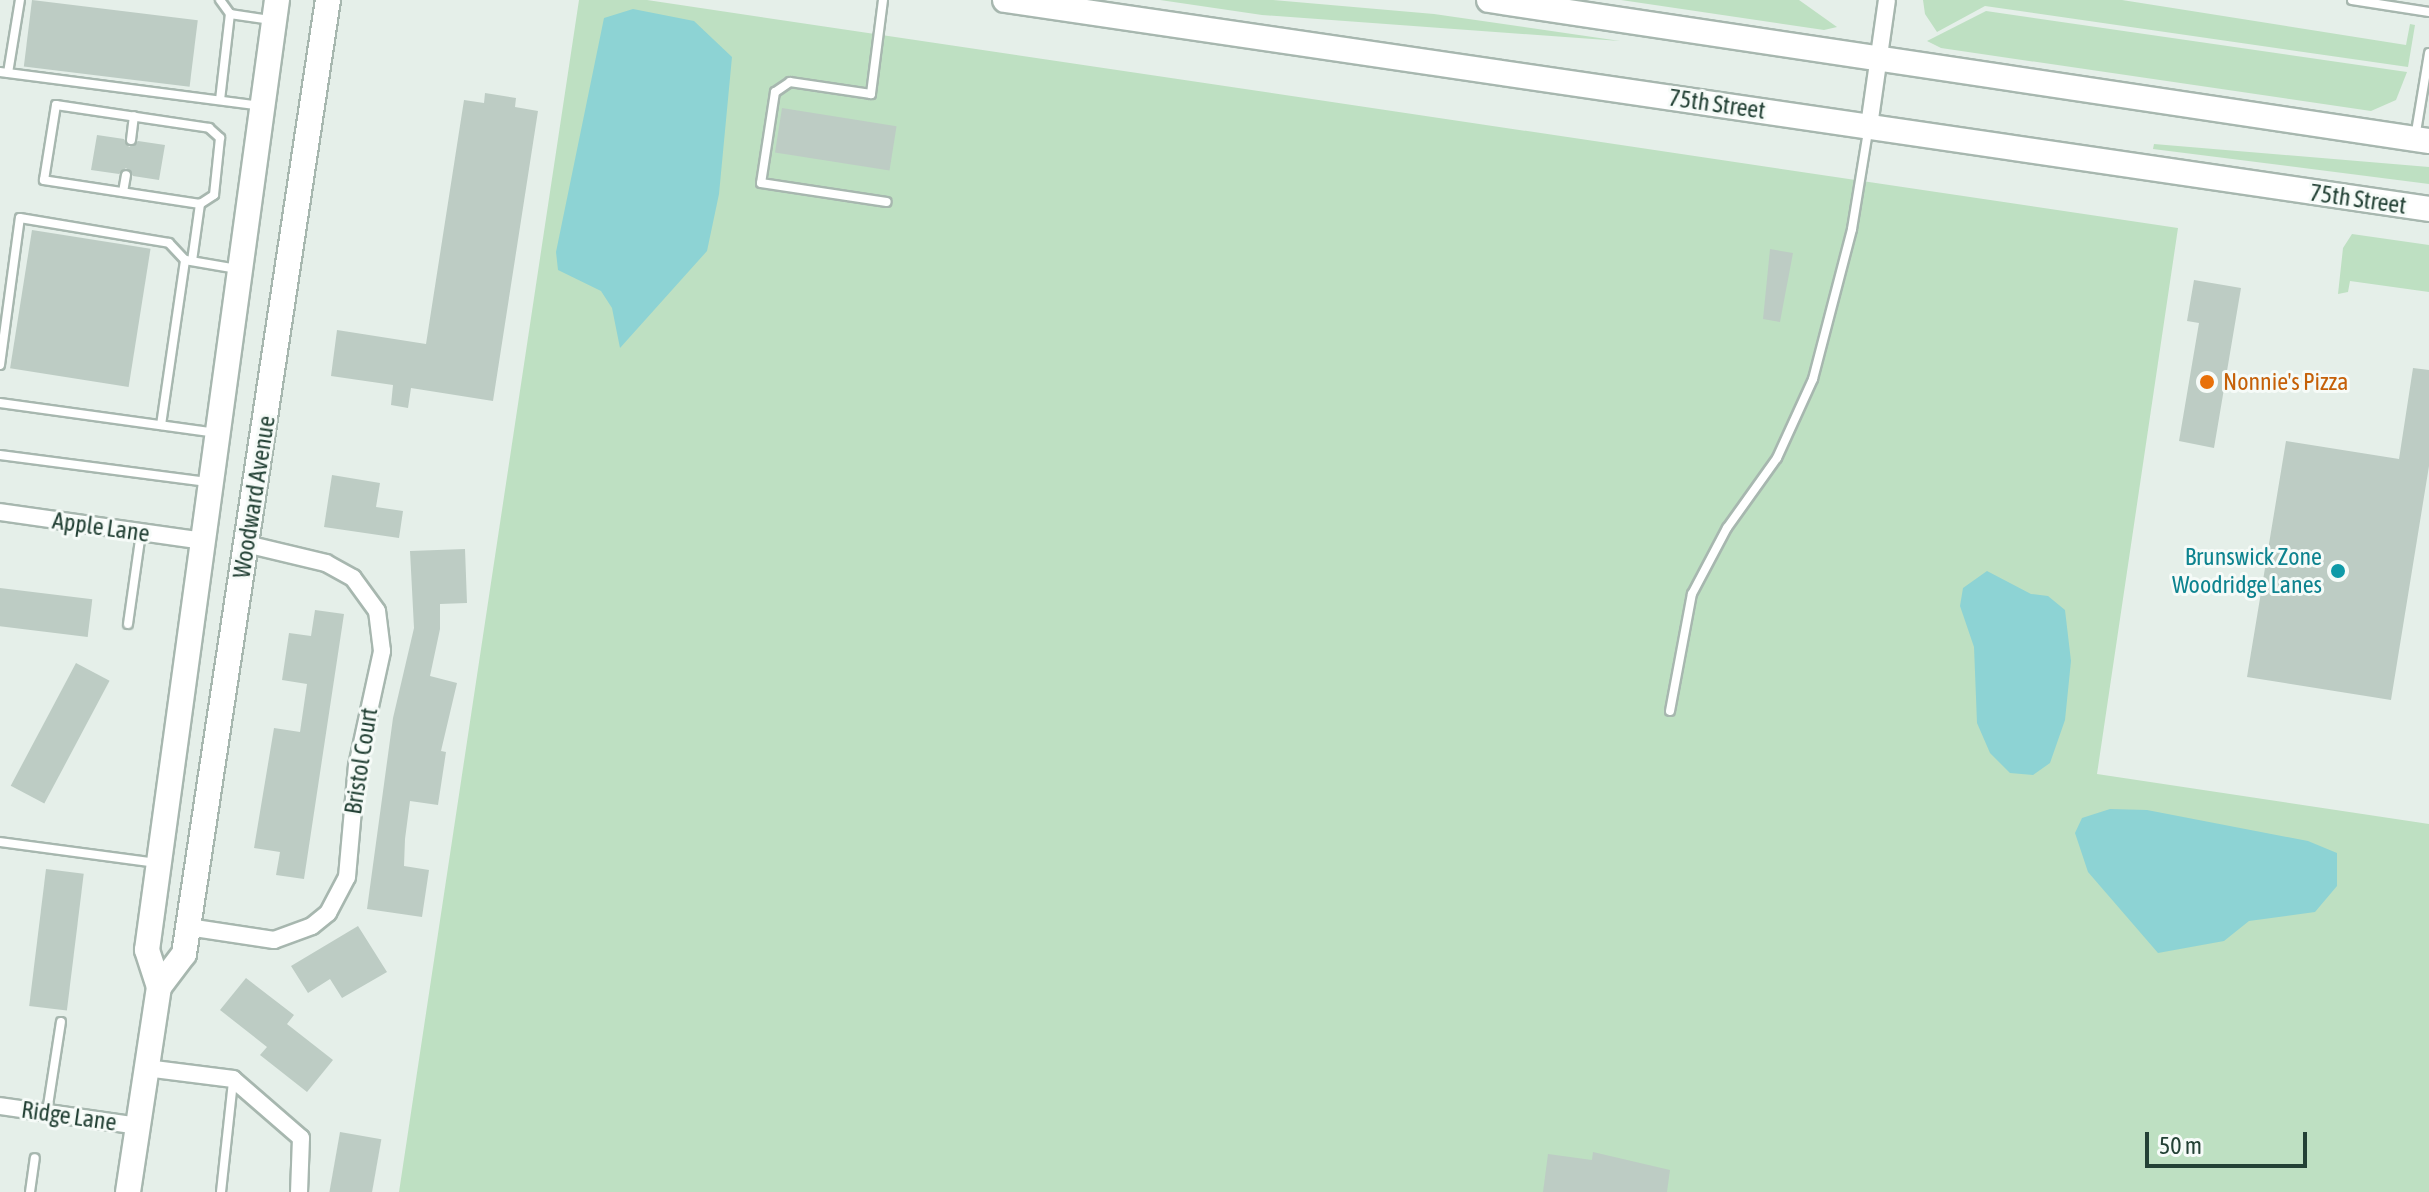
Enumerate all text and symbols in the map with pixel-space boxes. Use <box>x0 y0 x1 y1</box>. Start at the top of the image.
street label: 75th Street <box>1667 83 1767 125</box>
street label: 75th Street <box>2308 178 2408 220</box>
place label: Nonnie's Pizza <box>2223 368 2348 396</box>
marker: Nonnie's Pizza <box>2198 373 2216 391</box>
street label: Woodward Avenue <box>227 414 281 580</box>
street label: Apple Lane <box>51 506 151 548</box>
place label: Brunswick Zone Woodridge Lanes <box>2172 543 2322 599</box>
marker: Brunswick Zone Woodridge Lanes <box>2329 562 2347 580</box>
street label: Bristol Court <box>338 706 384 816</box>
street label: Ridge Lane <box>20 1095 118 1137</box>
scale bar <box>2149 1116 2311 1166</box>
text: 50 m <box>2159 1132 2202 1159</box>

